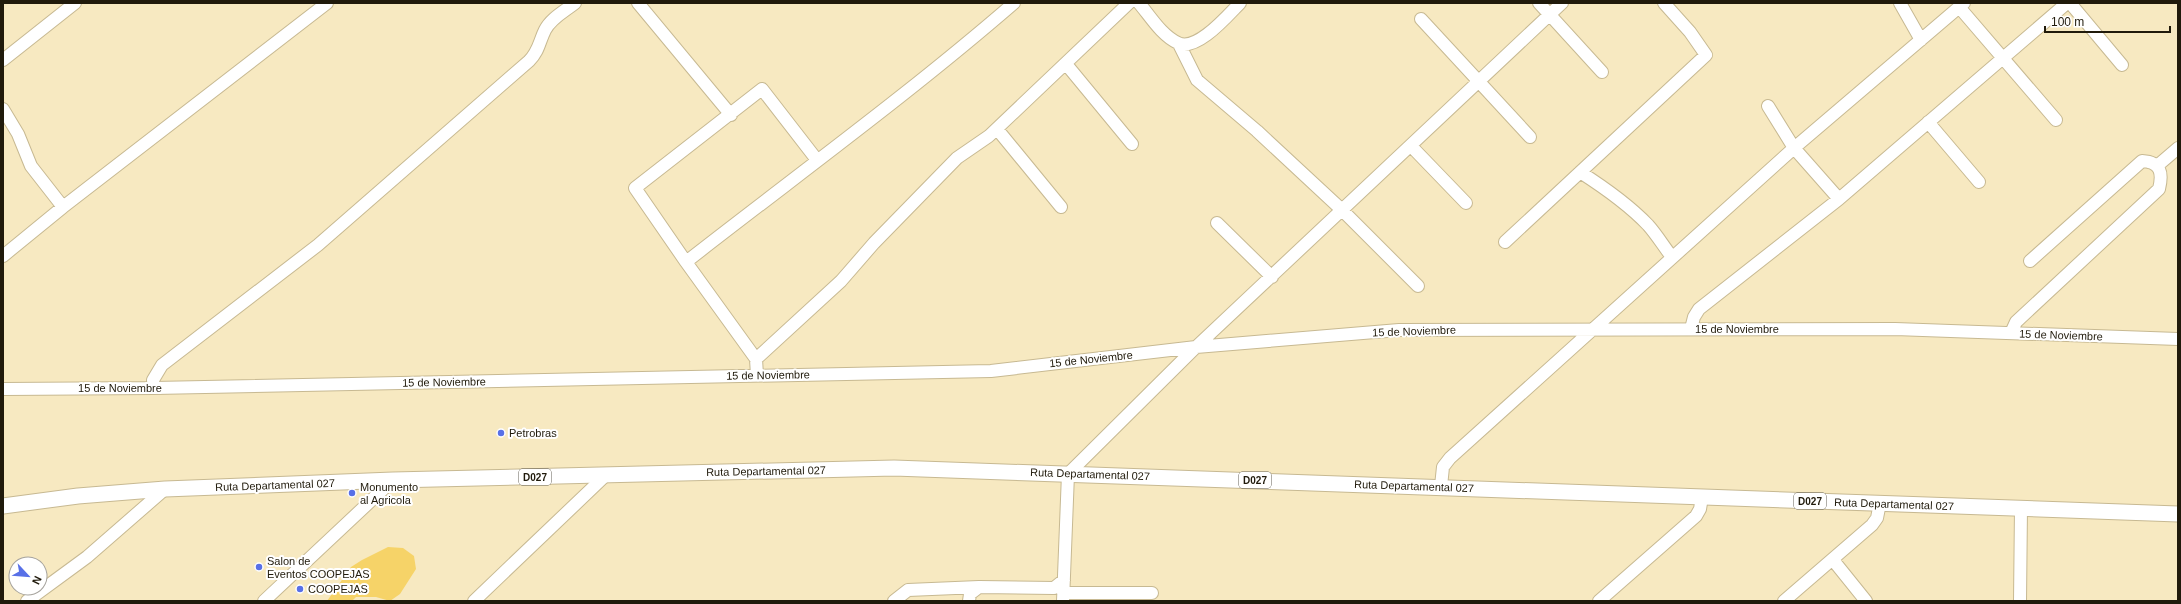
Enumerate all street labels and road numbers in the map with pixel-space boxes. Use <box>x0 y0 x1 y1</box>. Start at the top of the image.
street label: 15 de Noviembre <box>1695 323 1779 335</box>
street label: 15 de Noviembre <box>1372 324 1456 338</box>
street label: 15 de Noviembre <box>2019 328 2103 342</box>
street label: 15 de Noviembre <box>1049 349 1133 369</box>
street label: 15 de Noviembre <box>726 368 810 382</box>
street label: 15 de Noviembre <box>402 375 486 389</box>
street label: 15 de Noviembre <box>78 382 162 394</box>
street label: Ruta Departamental 027 <box>706 464 826 478</box>
street label: Ruta Departamental 027 <box>1030 466 1150 482</box>
road number: D027 <box>519 469 551 485</box>
road number: D027 <box>1239 472 1271 488</box>
street label: Ruta Departamental 027 <box>215 477 335 493</box>
street label: Ruta Departamental 027 <box>1354 478 1474 494</box>
road number: D027 <box>1794 493 1826 509</box>
street label: Ruta Departamental 027 <box>1834 496 1954 512</box>

